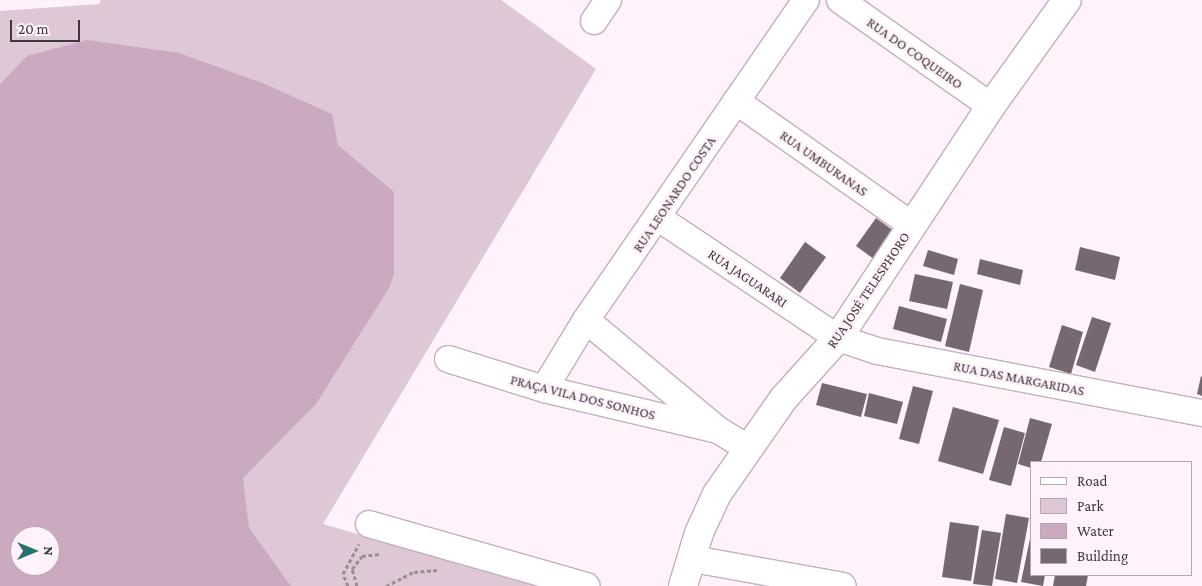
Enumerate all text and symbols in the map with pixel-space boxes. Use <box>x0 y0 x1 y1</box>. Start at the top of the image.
scale bar <box>12 10 82 42</box>
street label: RUA DO COQUEIRO <box>864 14 966 92</box>
text: 20 m <box>18 21 49 37</box>
street label: RUA UMBURANAS <box>777 126 871 200</box>
street label: RUA LEONARDO COSTA <box>629 133 719 255</box>
street label: RUA JOSÉ TELESPHORO <box>823 229 913 351</box>
street label: RUA JAGUARARI <box>705 245 791 311</box>
street label: RUA DAS MARGARIDAS <box>952 357 1086 399</box>
street label: PRAÇA VILA DOS SONHOS <box>509 371 657 423</box>
legend <box>1030 461 1192 576</box>
text: Road <box>1077 473 1107 489</box>
text: Park <box>1077 498 1104 514</box>
text: Water <box>1077 523 1114 539</box>
north arrow <box>10 526 60 576</box>
text: N <box>41 546 57 556</box>
text: Building <box>1077 548 1128 564</box>

